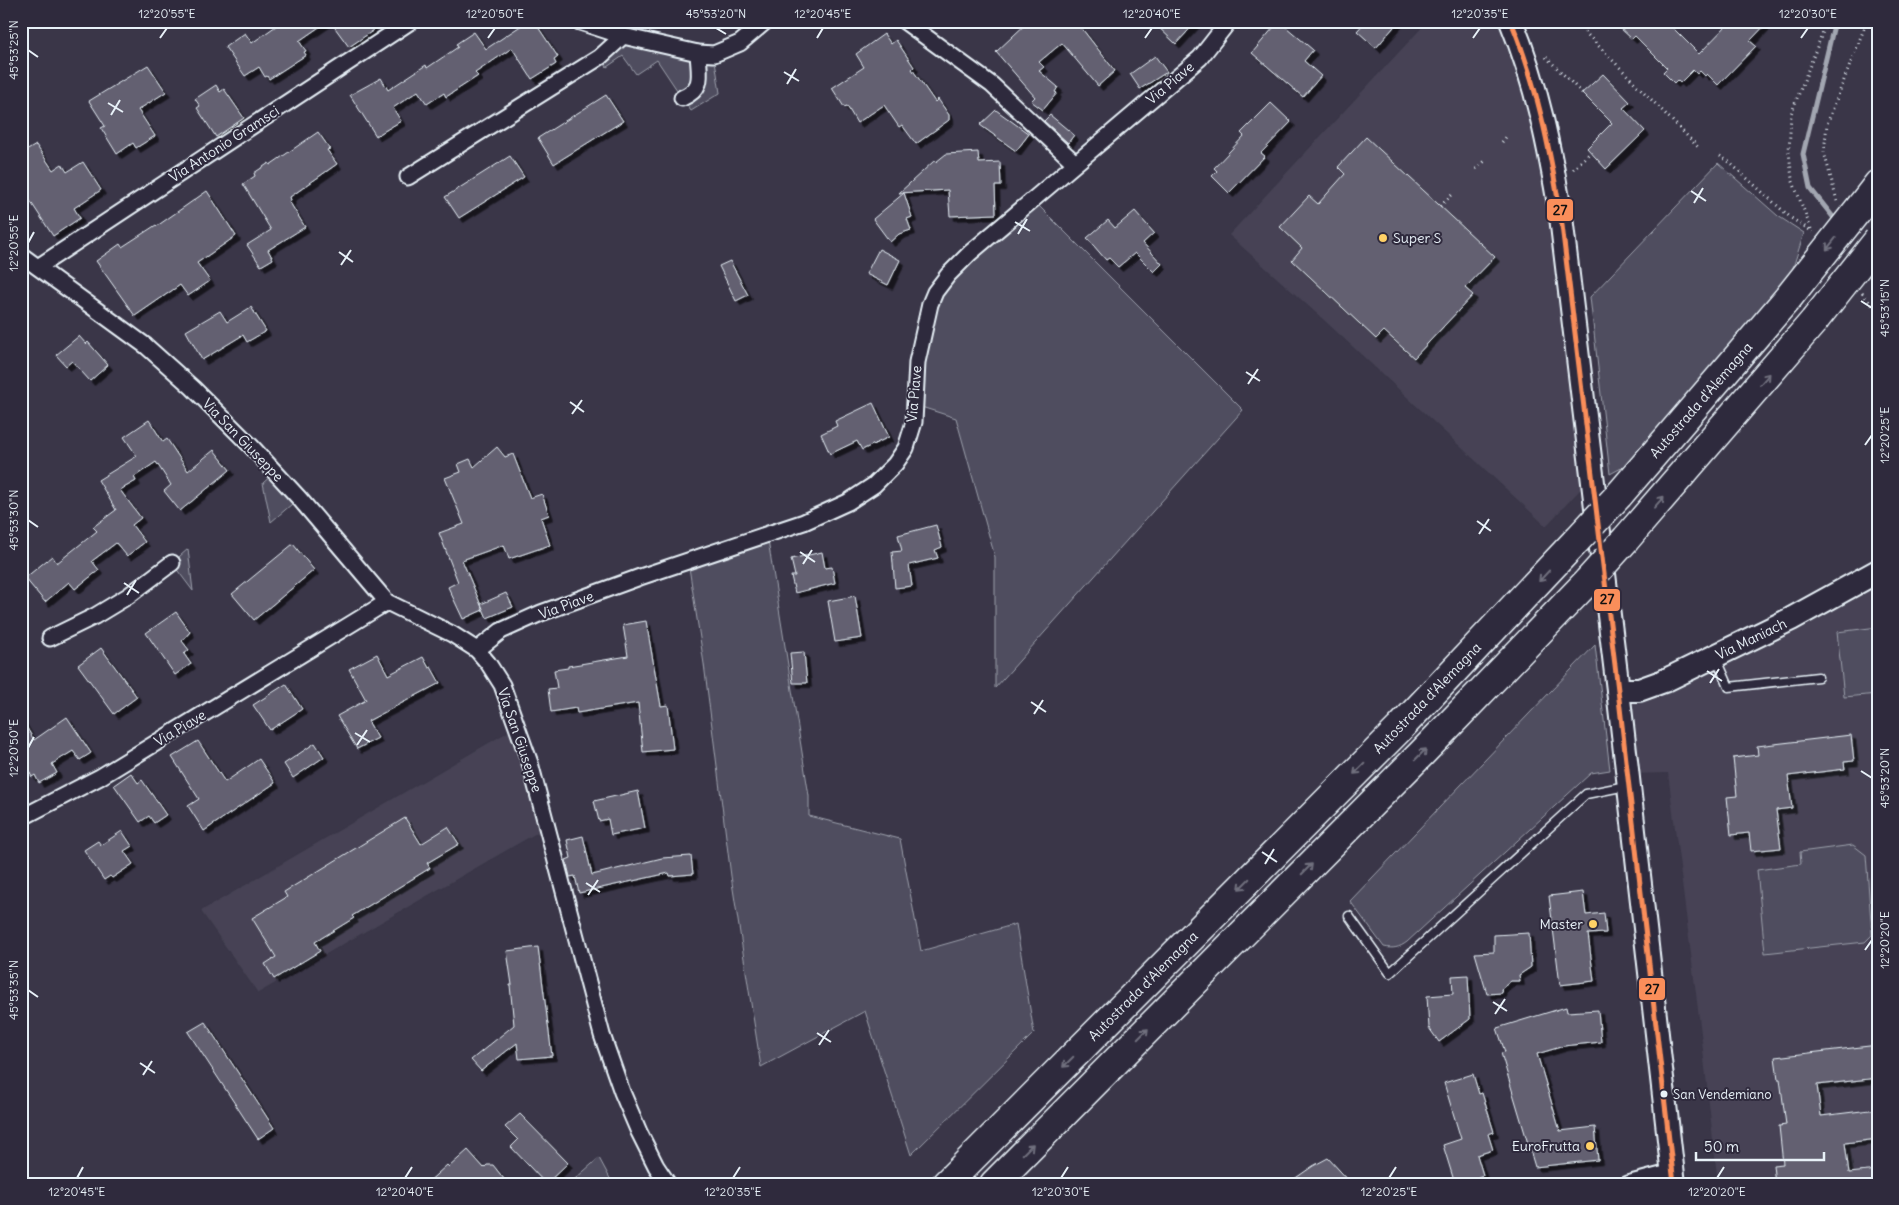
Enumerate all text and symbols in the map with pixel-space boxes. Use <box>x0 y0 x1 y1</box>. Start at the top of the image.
text: 12°20'55"E <box>138 6 196 21</box>
text: 12°20'50"E <box>466 6 524 21</box>
text: 45°53'20"N <box>686 6 746 21</box>
text: 12°20'45"E <box>795 6 851 21</box>
text: 12°20'40"E <box>1123 6 1181 21</box>
text: 12°20'35"E <box>1452 6 1508 21</box>
text: 12°20'30"E <box>1779 6 1837 21</box>
text: 45°53'25"N <box>6 20 21 80</box>
street label: Via Piave <box>1142 58 1198 108</box>
street label: Via Antonio Gramsci <box>166 102 282 186</box>
line badge: 27 <box>1546 198 1574 222</box>
text: 27 <box>1553 201 1567 219</box>
text: 12°20'55"E <box>6 214 21 272</box>
place label: Super S <box>1393 229 1442 247</box>
marker: Super S <box>1377 232 1389 244</box>
one-way arrow <box>1825 237 1836 250</box>
text: 45°53'15"N <box>1877 279 1892 337</box>
street label: Autostrada d'Alemagna <box>1646 338 1756 462</box>
street label: Via Piave <box>903 365 925 423</box>
one-way arrow <box>1759 373 1770 386</box>
street label: Via San Giuseppe <box>199 394 287 486</box>
text: 12°20'25"E <box>1877 407 1892 463</box>
text: 45°53'30"N <box>6 490 21 550</box>
one-way arrow <box>1653 496 1664 509</box>
one-way arrow <box>1538 570 1550 582</box>
street label: Via Piave <box>536 587 596 623</box>
line badge: 27 <box>1593 588 1621 612</box>
text: 27 <box>1600 590 1614 608</box>
street label: Via Maniach <box>1713 614 1789 664</box>
street label: Autostrada d'Alemagna <box>1369 638 1485 758</box>
street label: Via San Giuseppe <box>494 685 546 795</box>
street label: Via Piave <box>151 706 209 750</box>
text: 12°20'50"E <box>6 719 21 777</box>
one-way arrow <box>1415 748 1427 760</box>
text: 45°53'20"N <box>1877 748 1892 808</box>
one-way arrow <box>1353 763 1365 775</box>
one-way arrow <box>1301 863 1313 875</box>
one-way arrow <box>1238 878 1250 891</box>
text: 12°20'20"E <box>1877 911 1892 969</box>
place label: Master <box>1540 915 1583 933</box>
marker: Master <box>1587 918 1599 930</box>
street label: Autostrada d'Alemagna <box>1084 927 1202 1045</box>
text: 45°53'35"N <box>6 960 21 1020</box>
line badge: 27 <box>1638 977 1666 1001</box>
text: 27 <box>1645 980 1659 998</box>
one-way arrow <box>1137 1028 1149 1040</box>
one-way arrow <box>1062 1055 1074 1068</box>
place label: San Vendemiano <box>1673 1086 1772 1103</box>
marker: San Vendemiano <box>1659 1089 1669 1099</box>
scale bar <box>1696 1130 1824 1162</box>
place label: EuroFrutta <box>1512 1137 1580 1155</box>
text: 50 m <box>1704 1137 1739 1156</box>
marker: EuroFrutta <box>1584 1140 1596 1152</box>
one-way arrow <box>1022 1143 1034 1155</box>
text: 12°20'45"E <box>49 1184 105 1199</box>
text: 12°20'40"E <box>376 1184 434 1199</box>
text: 12°20'35"E <box>705 1184 761 1199</box>
text: 12°20'30"E <box>1032 1184 1090 1199</box>
text: 12°20'25"E <box>1361 1184 1417 1199</box>
text: 12°20'20"E <box>1688 1184 1746 1199</box>

